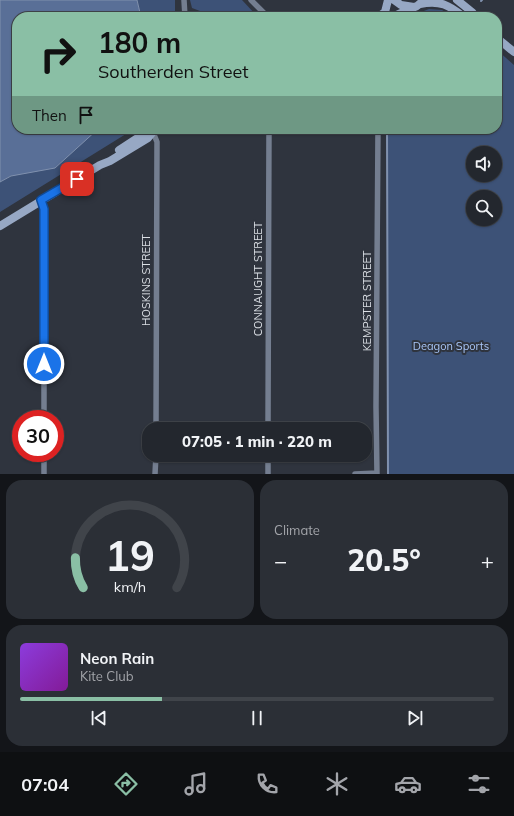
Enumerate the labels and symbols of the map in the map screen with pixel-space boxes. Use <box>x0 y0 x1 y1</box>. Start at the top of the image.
pin <box>60 162 94 196</box>
street label: CONNAUGHT STREET <box>251 221 265 336</box>
street label: HOSKINS STREET <box>139 234 153 326</box>
street label: KEMPSTER STREET <box>360 250 374 351</box>
park label: Deagon Sports <box>413 339 489 353</box>
position arrow <box>23 343 65 385</box>
speed limit sign: 30 <box>12 410 64 462</box>

